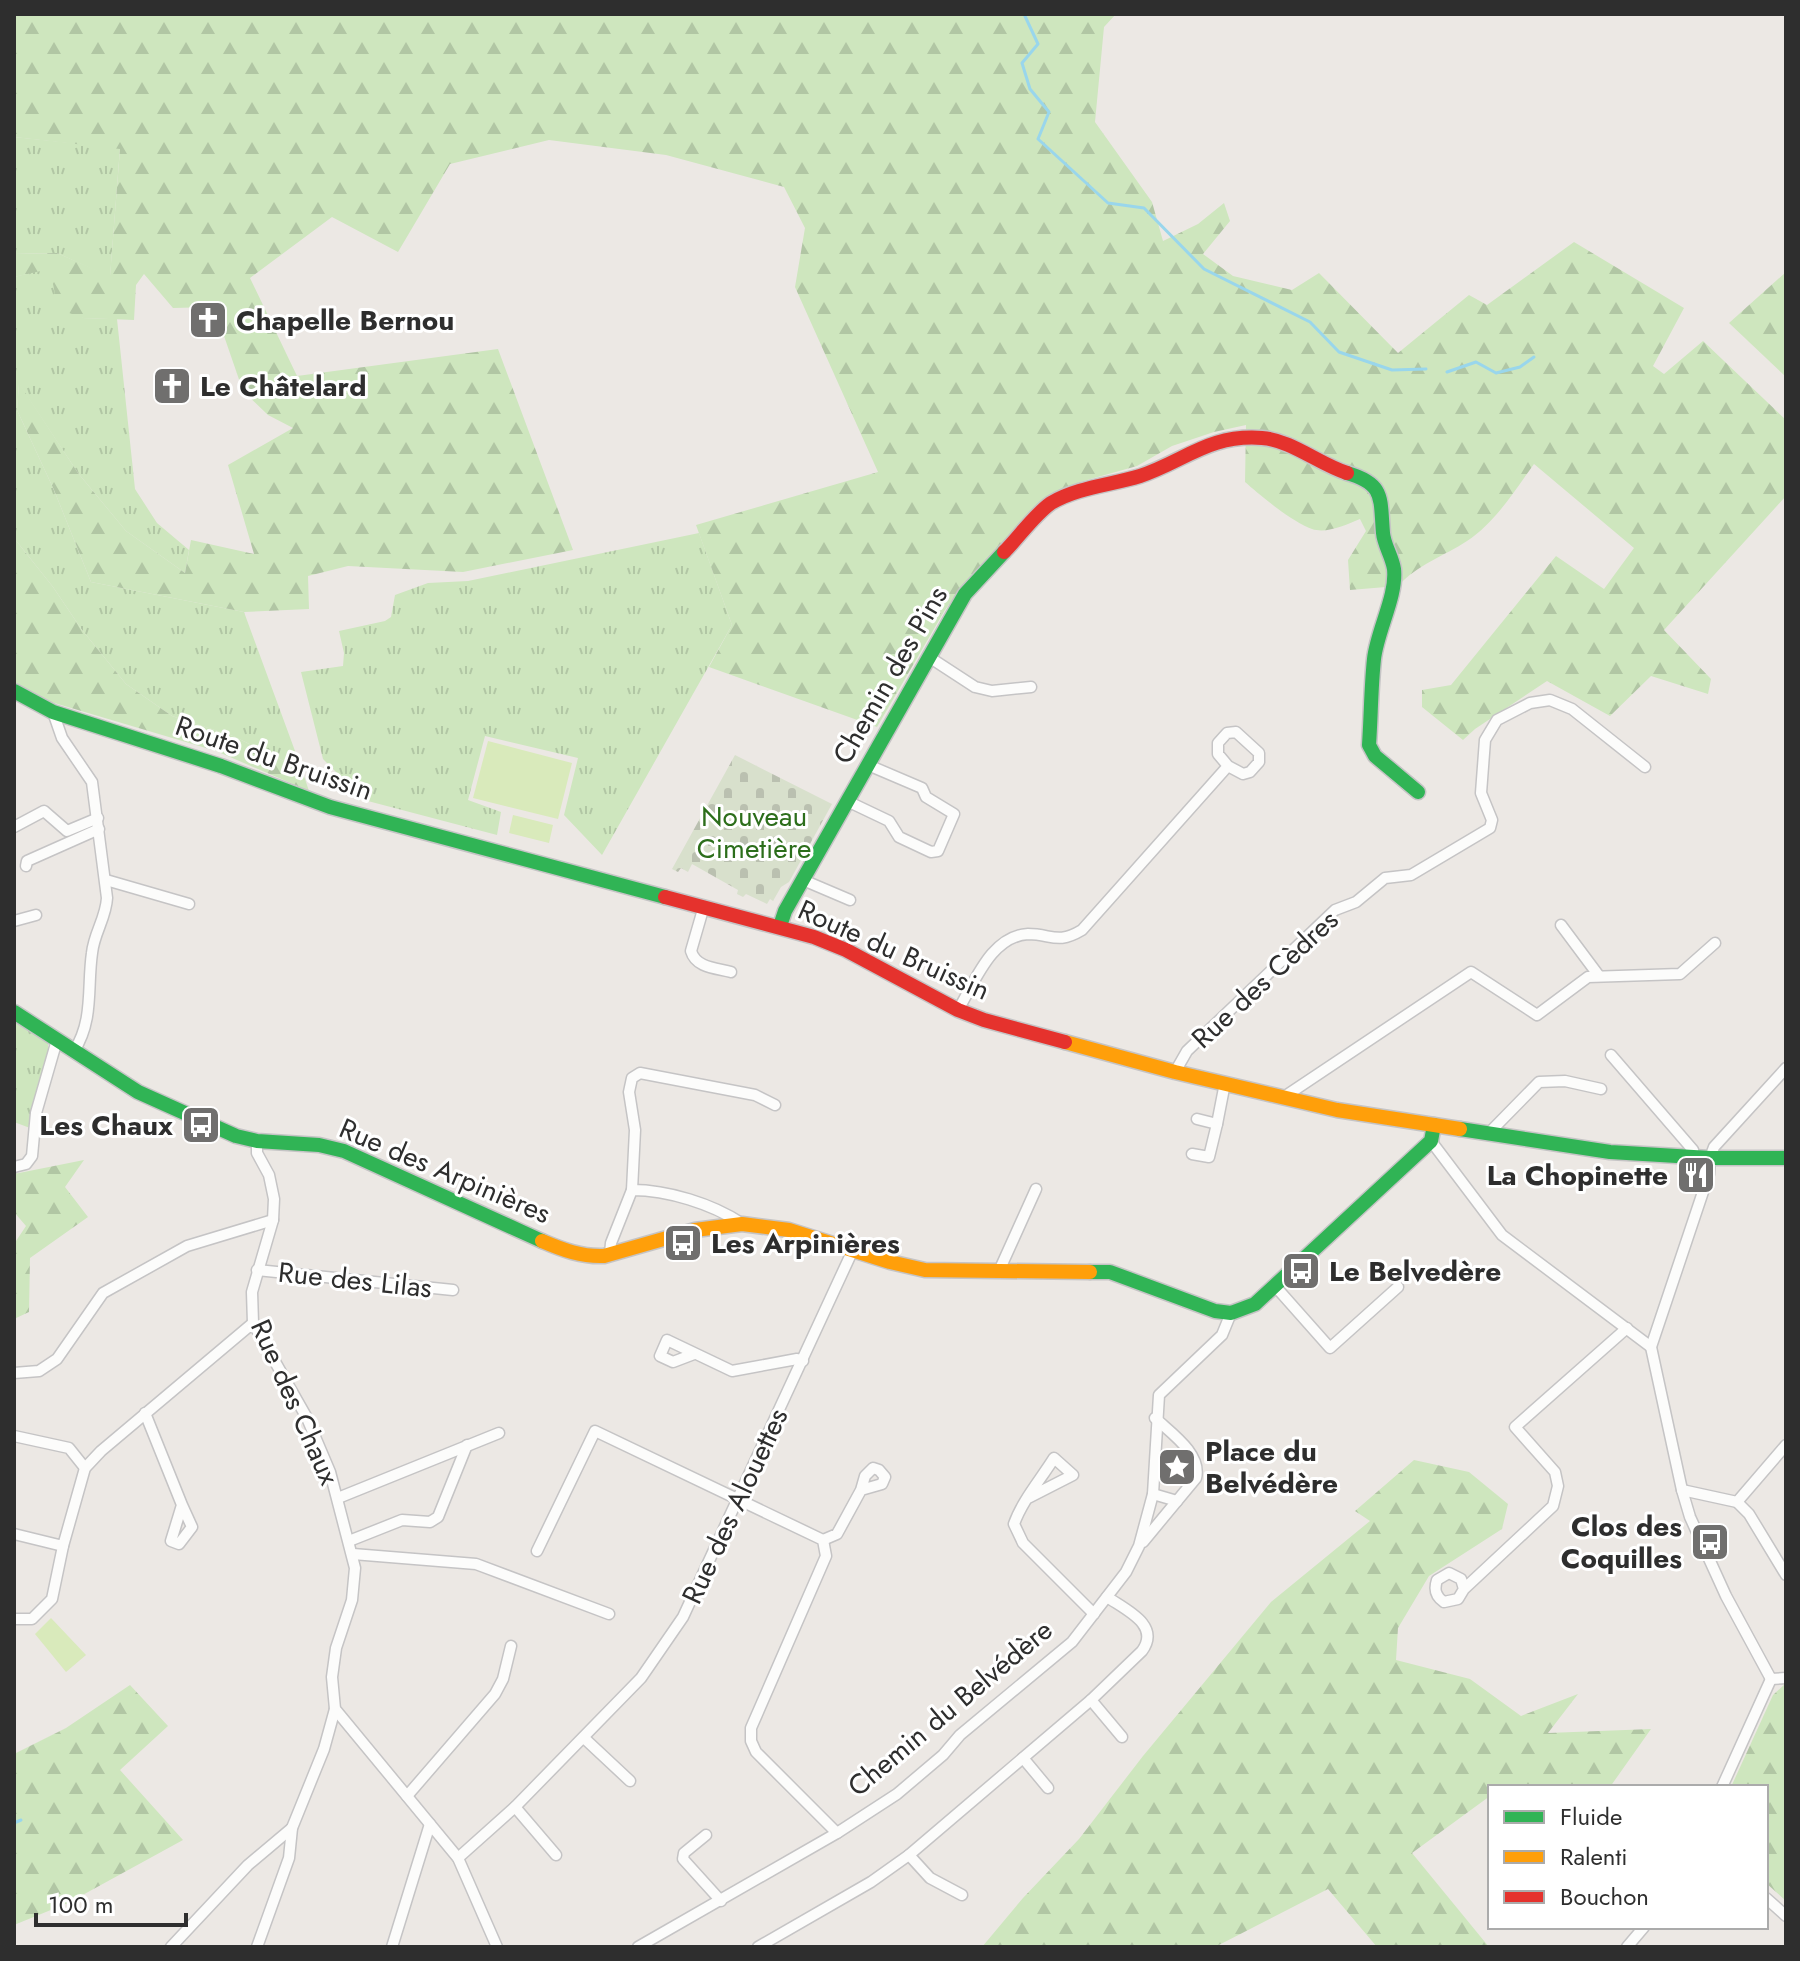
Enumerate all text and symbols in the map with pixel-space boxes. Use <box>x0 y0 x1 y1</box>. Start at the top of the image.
church icon: Chapelle Bernou <box>187 299 229 341</box>
place label: Chapelle Bernou <box>236 300 454 341</box>
church icon: Le Châtelard <box>151 365 193 407</box>
place label: Le Châtelard <box>200 366 366 407</box>
street label: Chemin des Pins <box>822 578 958 772</box>
street label: Route du Bruissin <box>170 705 378 811</box>
park label: Nouveau Cimetière <box>697 796 811 869</box>
street label: Route du Bruissin <box>792 889 996 1011</box>
street label: Rue des Cèdres <box>1182 900 1348 1058</box>
bus stop icon: Les Chaux <box>180 1104 222 1146</box>
place label: Les Chaux <box>39 1105 173 1146</box>
street label: Rue des Arpinières <box>333 1108 557 1234</box>
restaurant icon: La Chopinette <box>1675 1154 1717 1196</box>
place label: La Chopinette <box>1487 1155 1668 1196</box>
bus stop icon: Les Arpinières <box>662 1222 704 1264</box>
place label: Les Arpinières <box>711 1223 900 1264</box>
bus stop icon: Le Belvedère <box>1280 1250 1322 1292</box>
place label: Le Belvedère <box>1329 1251 1501 1292</box>
street label: Rue des Lilas <box>276 1252 434 1308</box>
street label: Rue des Chaux <box>240 1313 350 1491</box>
street label: Rue des Alouettes <box>672 1401 798 1611</box>
place label: Place du Belvédère <box>1205 1431 1338 1504</box>
place icon: Place du Belvédère <box>1156 1446 1198 1488</box>
place label: Clos des Coquilles <box>1561 1506 1682 1579</box>
bus stop icon: Clos des Coquilles <box>1689 1521 1731 1563</box>
street label: Chemin du Belvédère <box>839 1610 1061 1806</box>
legend <box>1488 1785 1768 1929</box>
text: Fluide <box>1560 1799 1622 1834</box>
text: Ralenti <box>1560 1839 1627 1874</box>
scale bar <box>36 1877 186 1927</box>
text: Bouchon <box>1560 1879 1649 1914</box>
text: 100 m <box>48 1887 114 1922</box>

